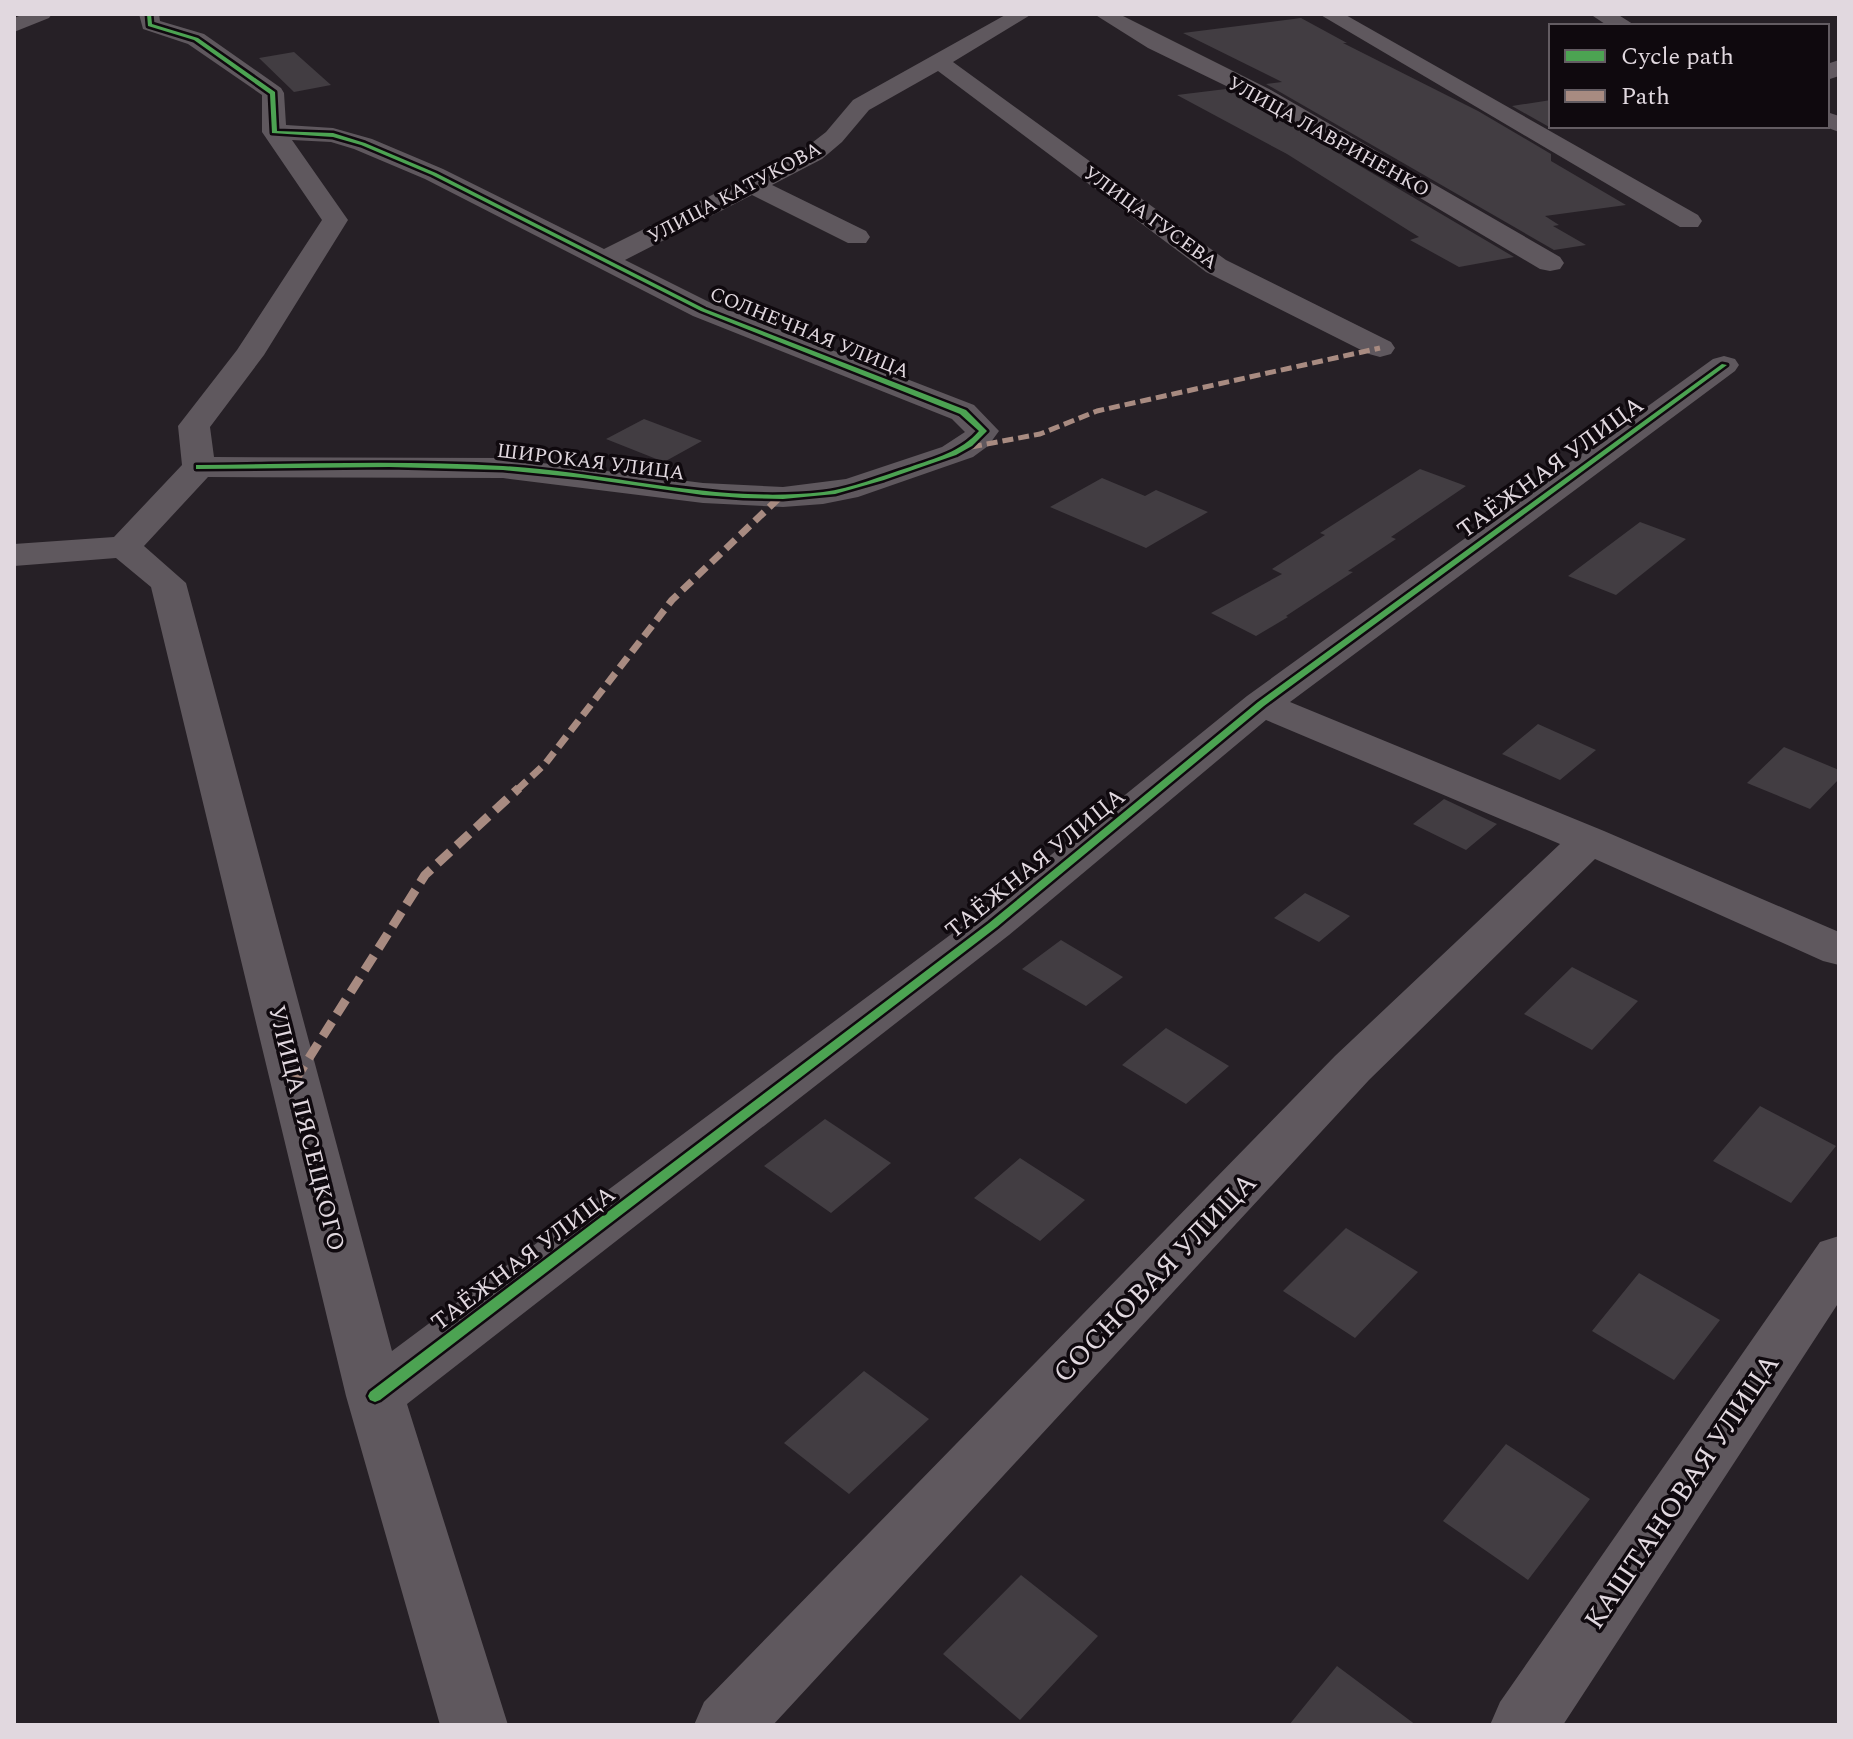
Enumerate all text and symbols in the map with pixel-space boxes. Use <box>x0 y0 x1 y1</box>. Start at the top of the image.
legend <box>1549 24 1829 128</box>
text: Cycle path <box>1621 39 1734 75</box>
street label: УЛИЦА ЛАВРИНЕНКО <box>1222 69 1435 205</box>
text: Path <box>1621 79 1670 115</box>
street label: УЛИЦА КАТУКОВА <box>642 134 827 252</box>
street label: УЛИЦА ГУСЕВА <box>1077 159 1224 277</box>
street label: СОЛНЕЧНАЯ УЛИЦА <box>705 279 914 387</box>
street label: ТАЁЖНАЯ УЛИЦА <box>1450 388 1651 548</box>
street label: ШИРОКАЯ УЛИЦА <box>495 436 687 488</box>
street label: ТАЁЖНАЯ УЛИЦА <box>938 780 1134 948</box>
street label: УЛИЦА ПЯСЕЦКОГО <box>258 1001 354 1255</box>
street label: СОСНОВАЯ УЛИЦА <box>1043 1163 1267 1393</box>
street label: ТАЁЖНАЯ УЛИЦА <box>424 1177 624 1340</box>
street label: КАШТАНОВАЯ УЛИЦА <box>1574 1345 1791 1638</box>

